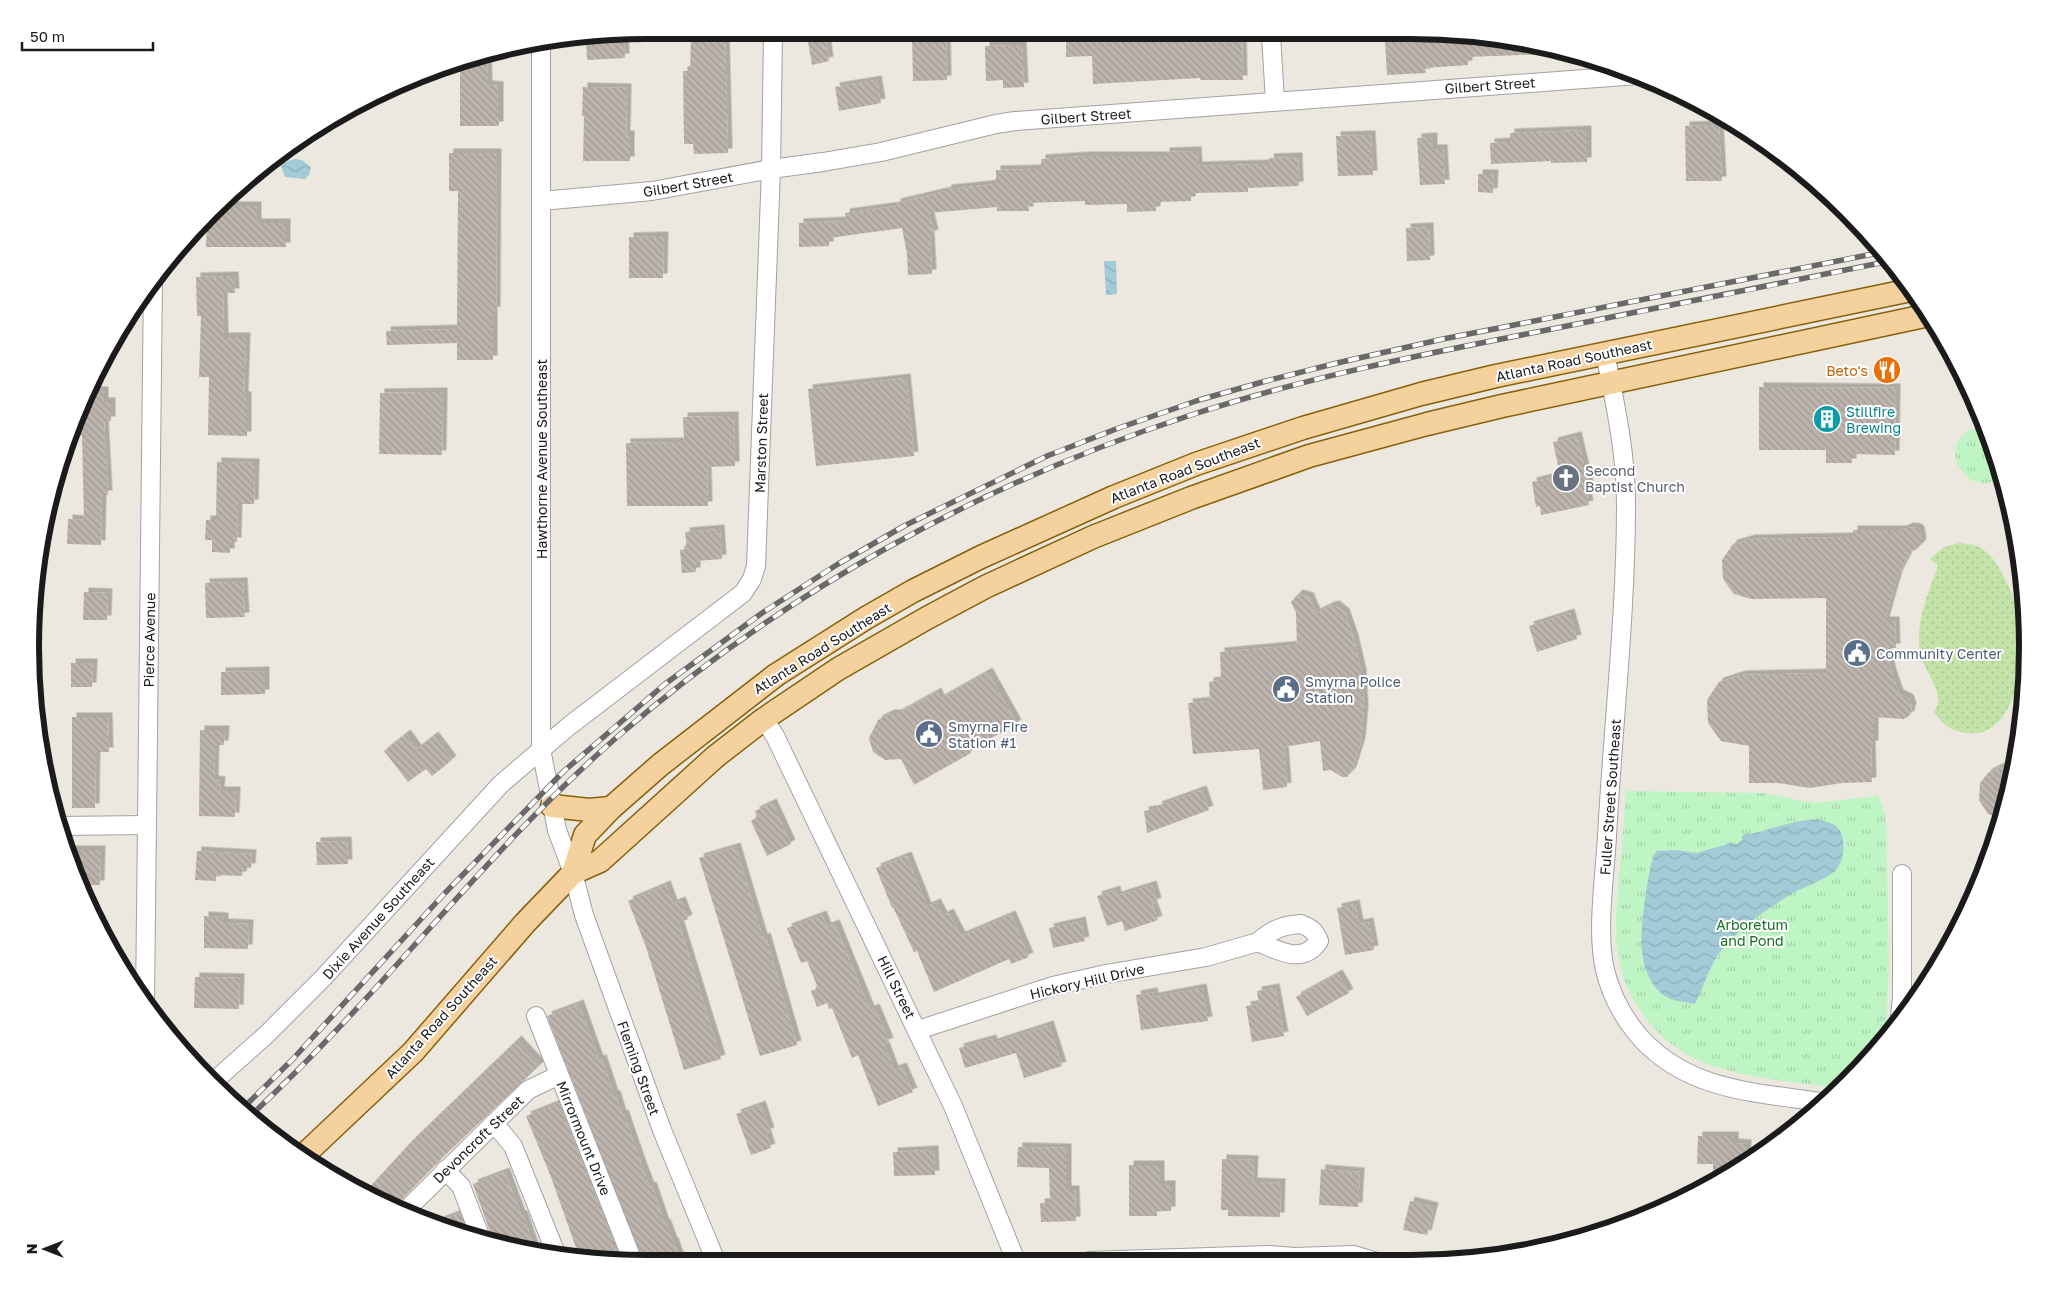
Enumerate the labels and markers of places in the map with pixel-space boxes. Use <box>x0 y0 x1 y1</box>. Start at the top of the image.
restaurant icon: Beto's <box>1872 355 1902 385</box>
place label: Beto's <box>1826 362 1868 379</box>
place label: Stillfire Brewing <box>1846 403 1901 436</box>
building icon: Stillfire Brewing <box>1812 404 1842 434</box>
place label: Second Baptist Church <box>1585 462 1685 495</box>
church icon: Second Baptist Church <box>1551 463 1581 493</box>
public building icon: Community Center <box>1842 638 1872 668</box>
place label: Community Center <box>1876 645 2003 662</box>
place label: Smyrna Police Station <box>1305 673 1401 706</box>
public building icon: Smyrna Police Station <box>1271 674 1301 704</box>
place label: Smyrna Fire Station #1 <box>948 718 1028 751</box>
public building icon: Smyrna Fire Station #1 <box>914 719 944 749</box>

